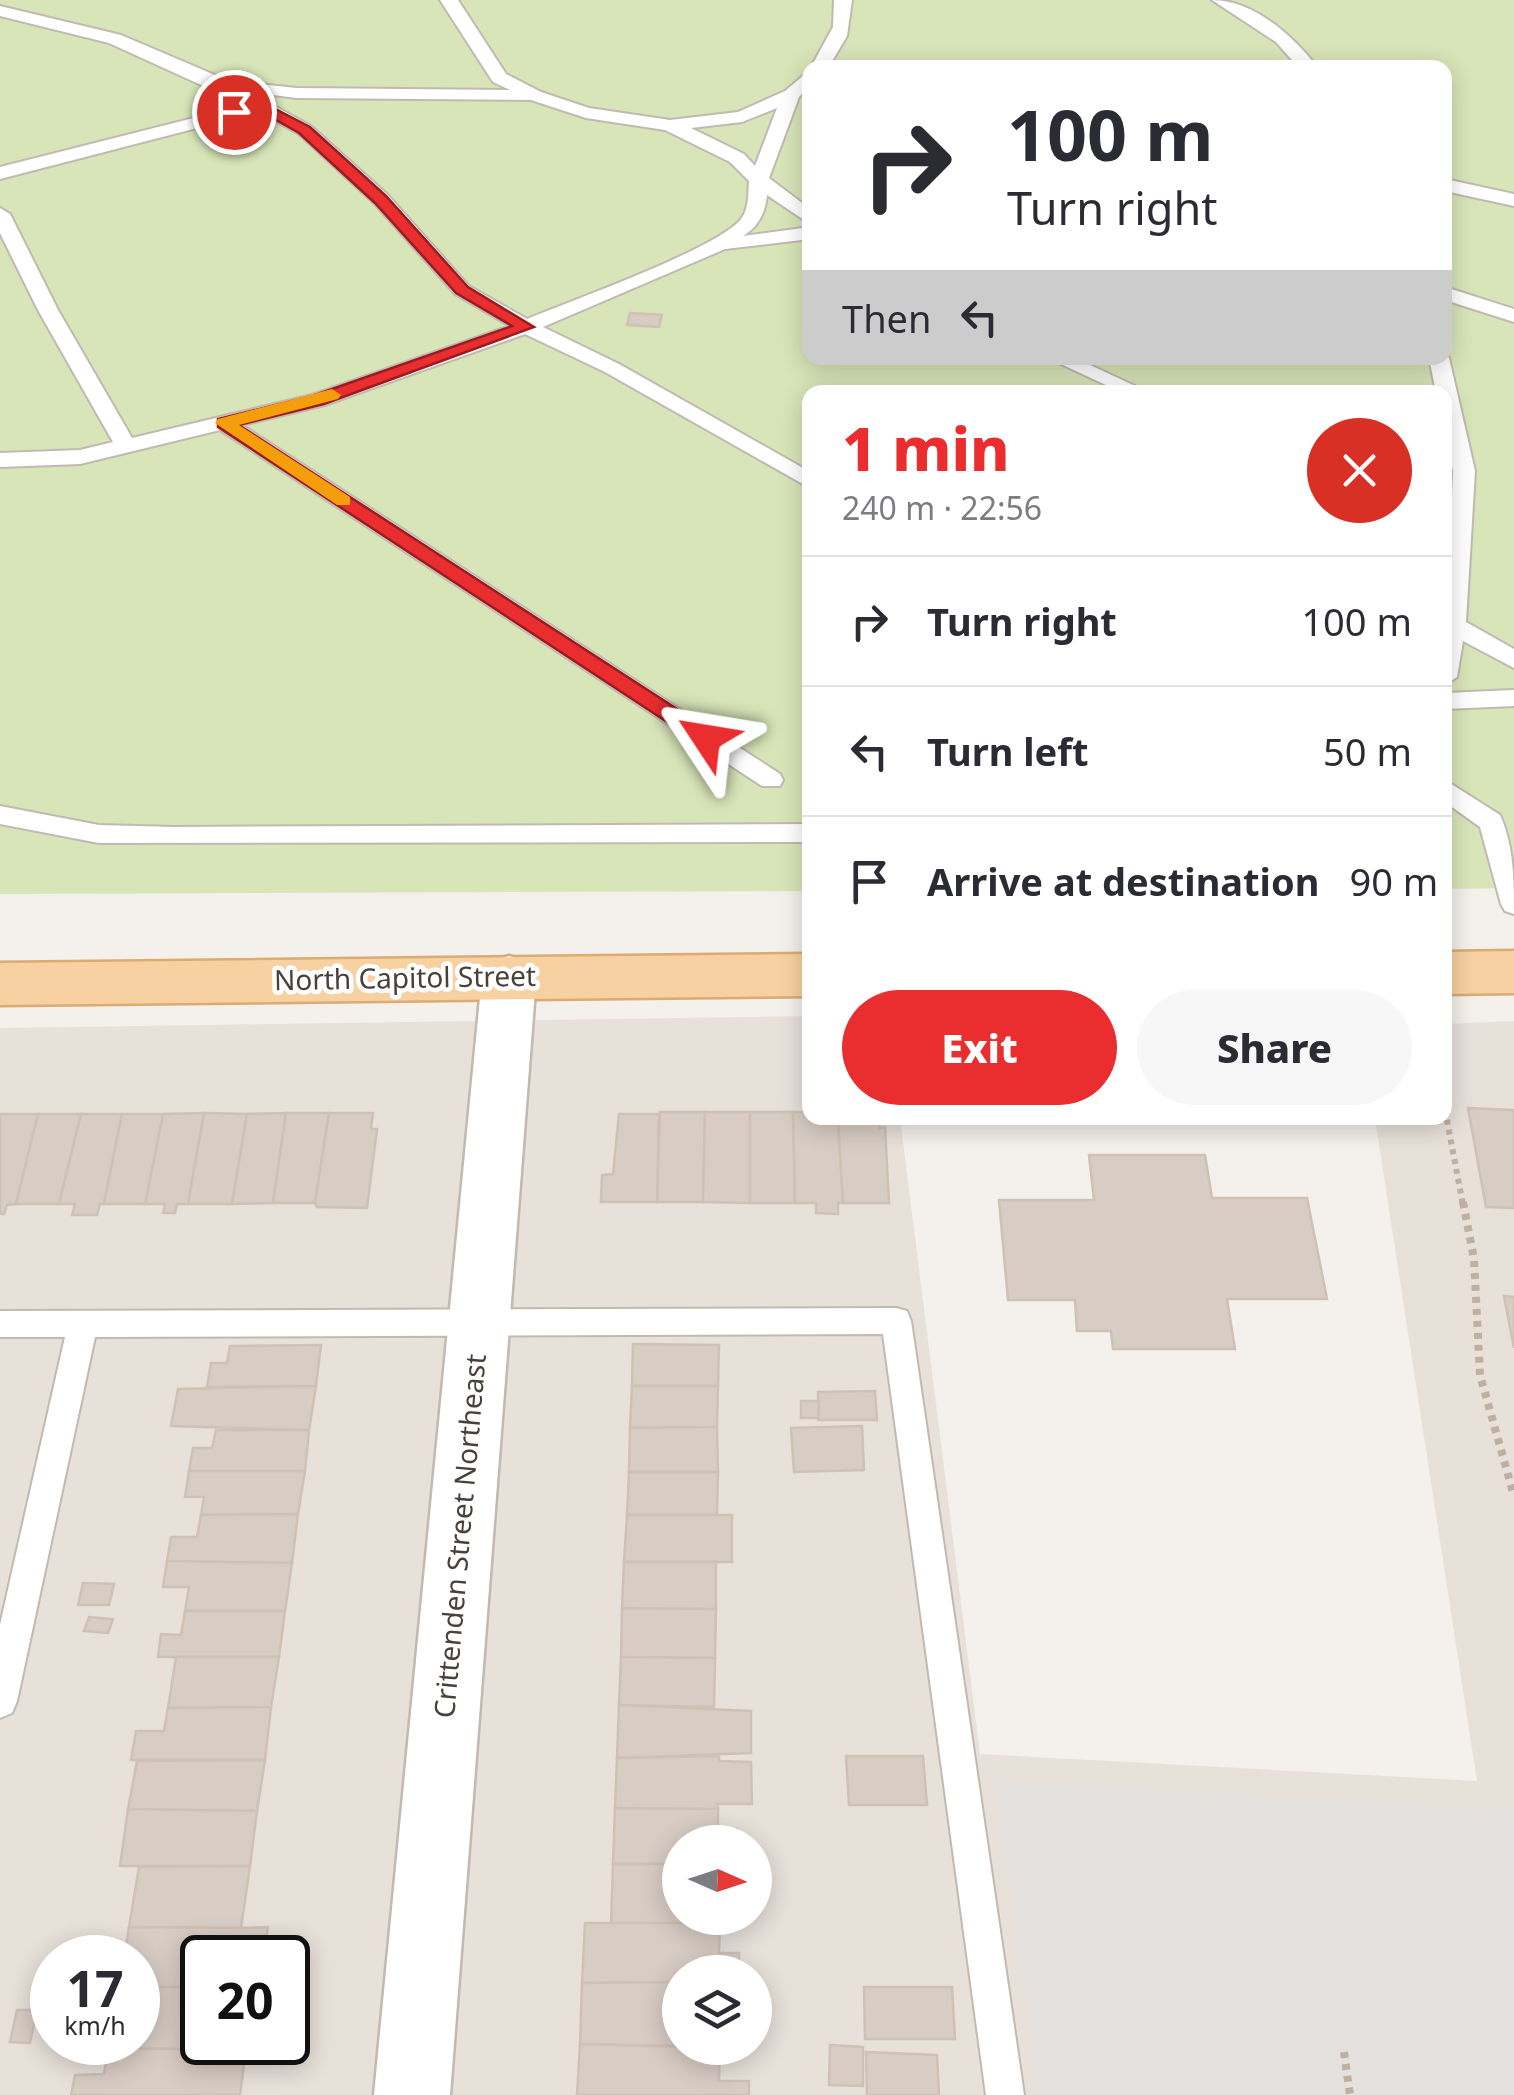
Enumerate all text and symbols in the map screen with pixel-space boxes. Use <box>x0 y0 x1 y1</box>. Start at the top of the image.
pin <box>192 70 277 155</box>
icon: arrive <box>207 85 262 140</box>
text: 100 m <box>1007 86 1214 182</box>
icon: right <box>842 100 972 230</box>
text: Turn right <box>1007 177 1218 238</box>
icon: left <box>952 290 1007 345</box>
text: Then <box>842 292 932 344</box>
text: 1 min <box>842 407 1010 489</box>
button: close <box>1307 418 1412 523</box>
text: 240 m · 22:56 <box>842 486 1042 529</box>
icon: right <box>842 594 897 649</box>
text: Turn right <box>927 595 1117 647</box>
text: 100 m <box>1301 595 1412 647</box>
position arrow <box>654 686 758 790</box>
icon: left <box>842 724 897 779</box>
text: Turn left <box>927 725 1089 777</box>
text: 50 m <box>1323 725 1412 777</box>
icon: arrive <box>842 854 897 909</box>
text: Arrive at destination <box>927 855 1319 907</box>
text: 90 m <box>1349 855 1438 907</box>
street label: North Capitol Street <box>274 956 536 998</box>
button: Exit <box>842 990 1117 1105</box>
button: Share <box>1137 990 1412 1105</box>
street label: Crittenden Street Northeast <box>424 1352 494 1719</box>
north arrow <box>662 1825 772 1935</box>
map controls <box>662 1825 772 2065</box>
speed limit sign: 20 <box>180 1935 310 2065</box>
text: 17 <box>66 1954 124 2022</box>
button: layers <box>662 1955 772 2065</box>
text: km/h <box>64 2008 126 2042</box>

